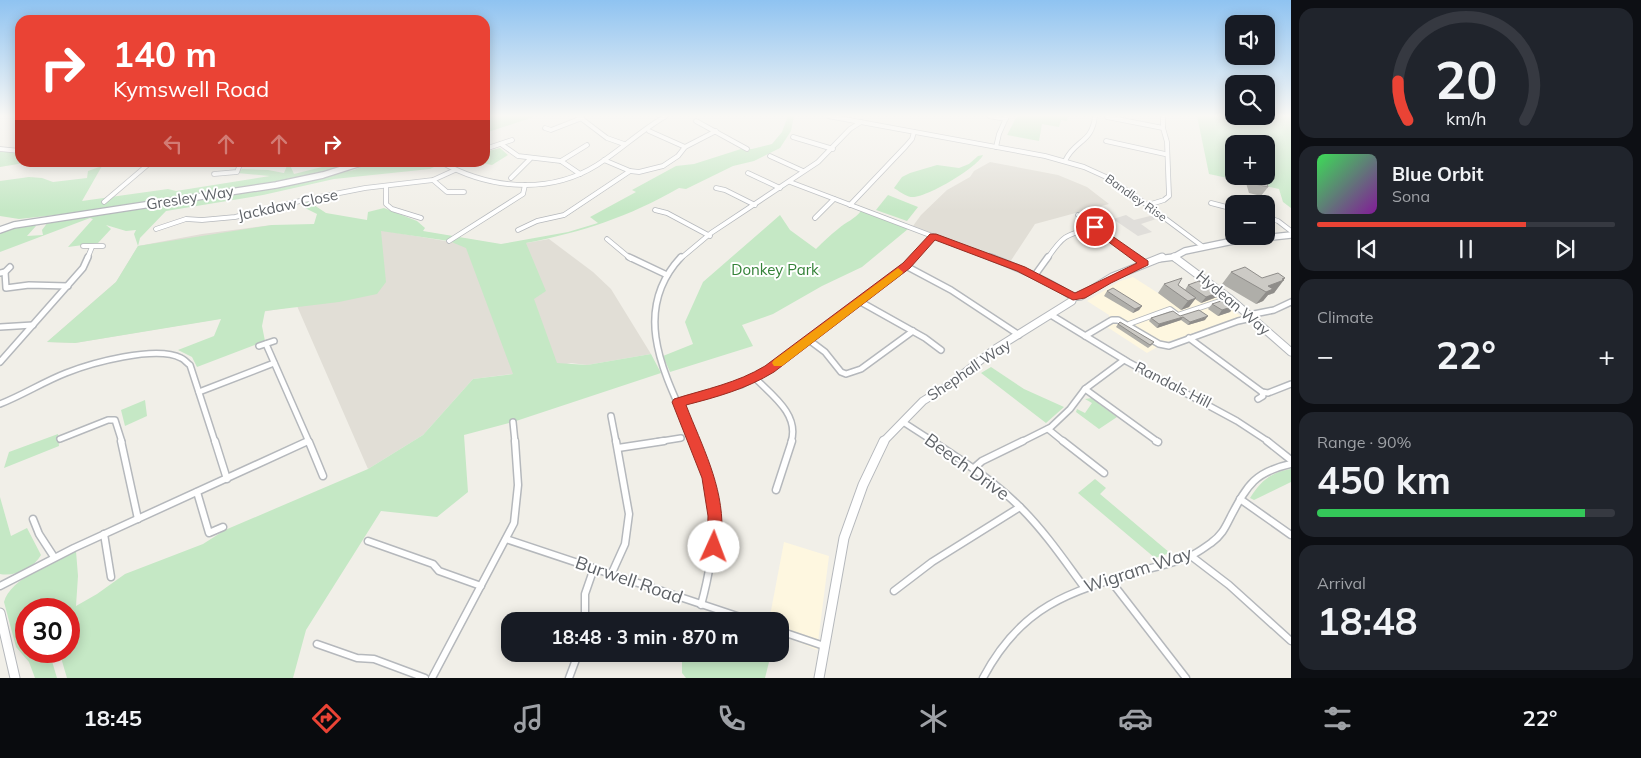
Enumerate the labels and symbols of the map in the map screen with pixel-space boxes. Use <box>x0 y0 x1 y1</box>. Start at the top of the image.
street label: Bandley Rise <box>1102 171 1170 224</box>
street label: Gresley Way <box>145 181 235 214</box>
street label: Jackdaw Close <box>236 185 340 224</box>
pin <box>1074 206 1116 248</box>
park label: Donkey Park <box>731 260 819 279</box>
street label: Hydean Way <box>1192 266 1274 339</box>
street label: Shephall Way <box>923 335 1014 405</box>
street label: Randals Hill <box>1132 357 1215 412</box>
street label: Beech Drive <box>920 428 1014 505</box>
position arrow <box>687 520 739 572</box>
street label: Wigram Way <box>1081 541 1195 598</box>
street label: Burwell Road <box>572 550 686 609</box>
speed limit sign: 30 <box>15 598 80 663</box>

